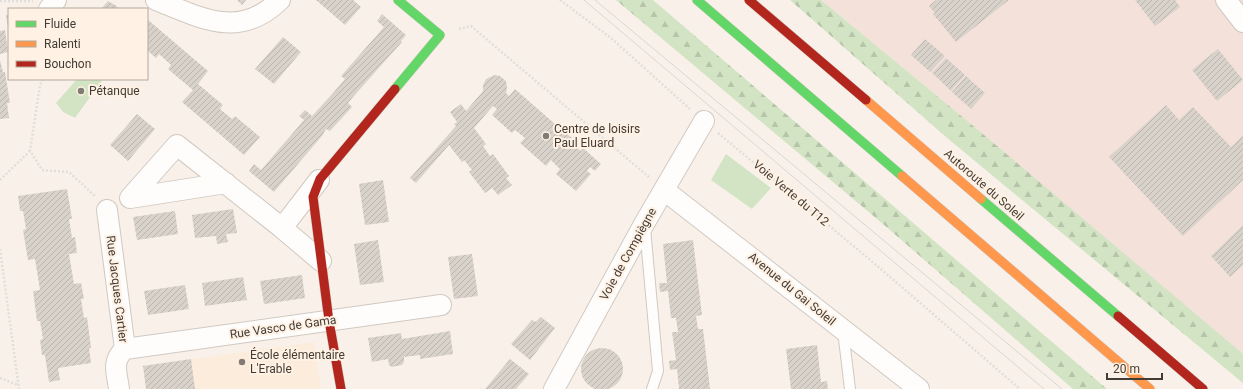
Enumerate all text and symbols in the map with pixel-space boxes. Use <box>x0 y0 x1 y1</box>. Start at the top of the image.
legend <box>8 8 148 80</box>
text: Fluide <box>44 17 76 31</box>
text: Ralenti <box>44 37 81 51</box>
text: Bouchon <box>44 57 91 71</box>
place label: Pétanque <box>89 84 140 98</box>
marker: Pétanque <box>76 86 86 96</box>
place label: Centre de loisirs Paul Eluard <box>554 122 640 150</box>
marker: Centre de loisirs Paul Eluard <box>541 131 551 141</box>
street label: Autoroute du Soleil <box>941 147 1027 223</box>
street label: Voie Verte du T12 <box>750 157 832 229</box>
street label: Voie de Compiègne <box>597 205 659 303</box>
street label: Rue Jacques Cartier <box>103 235 131 343</box>
street label: Avenue du Gai Soleil <box>746 249 838 329</box>
street label: Rue Vasco de Gama <box>229 313 337 341</box>
place label: École élémentaire L'Erable <box>250 347 345 376</box>
scale bar <box>1107 355 1162 381</box>
marker: École élémentaire L'Erable <box>237 357 247 367</box>
text: 20 m <box>1113 362 1140 376</box>

